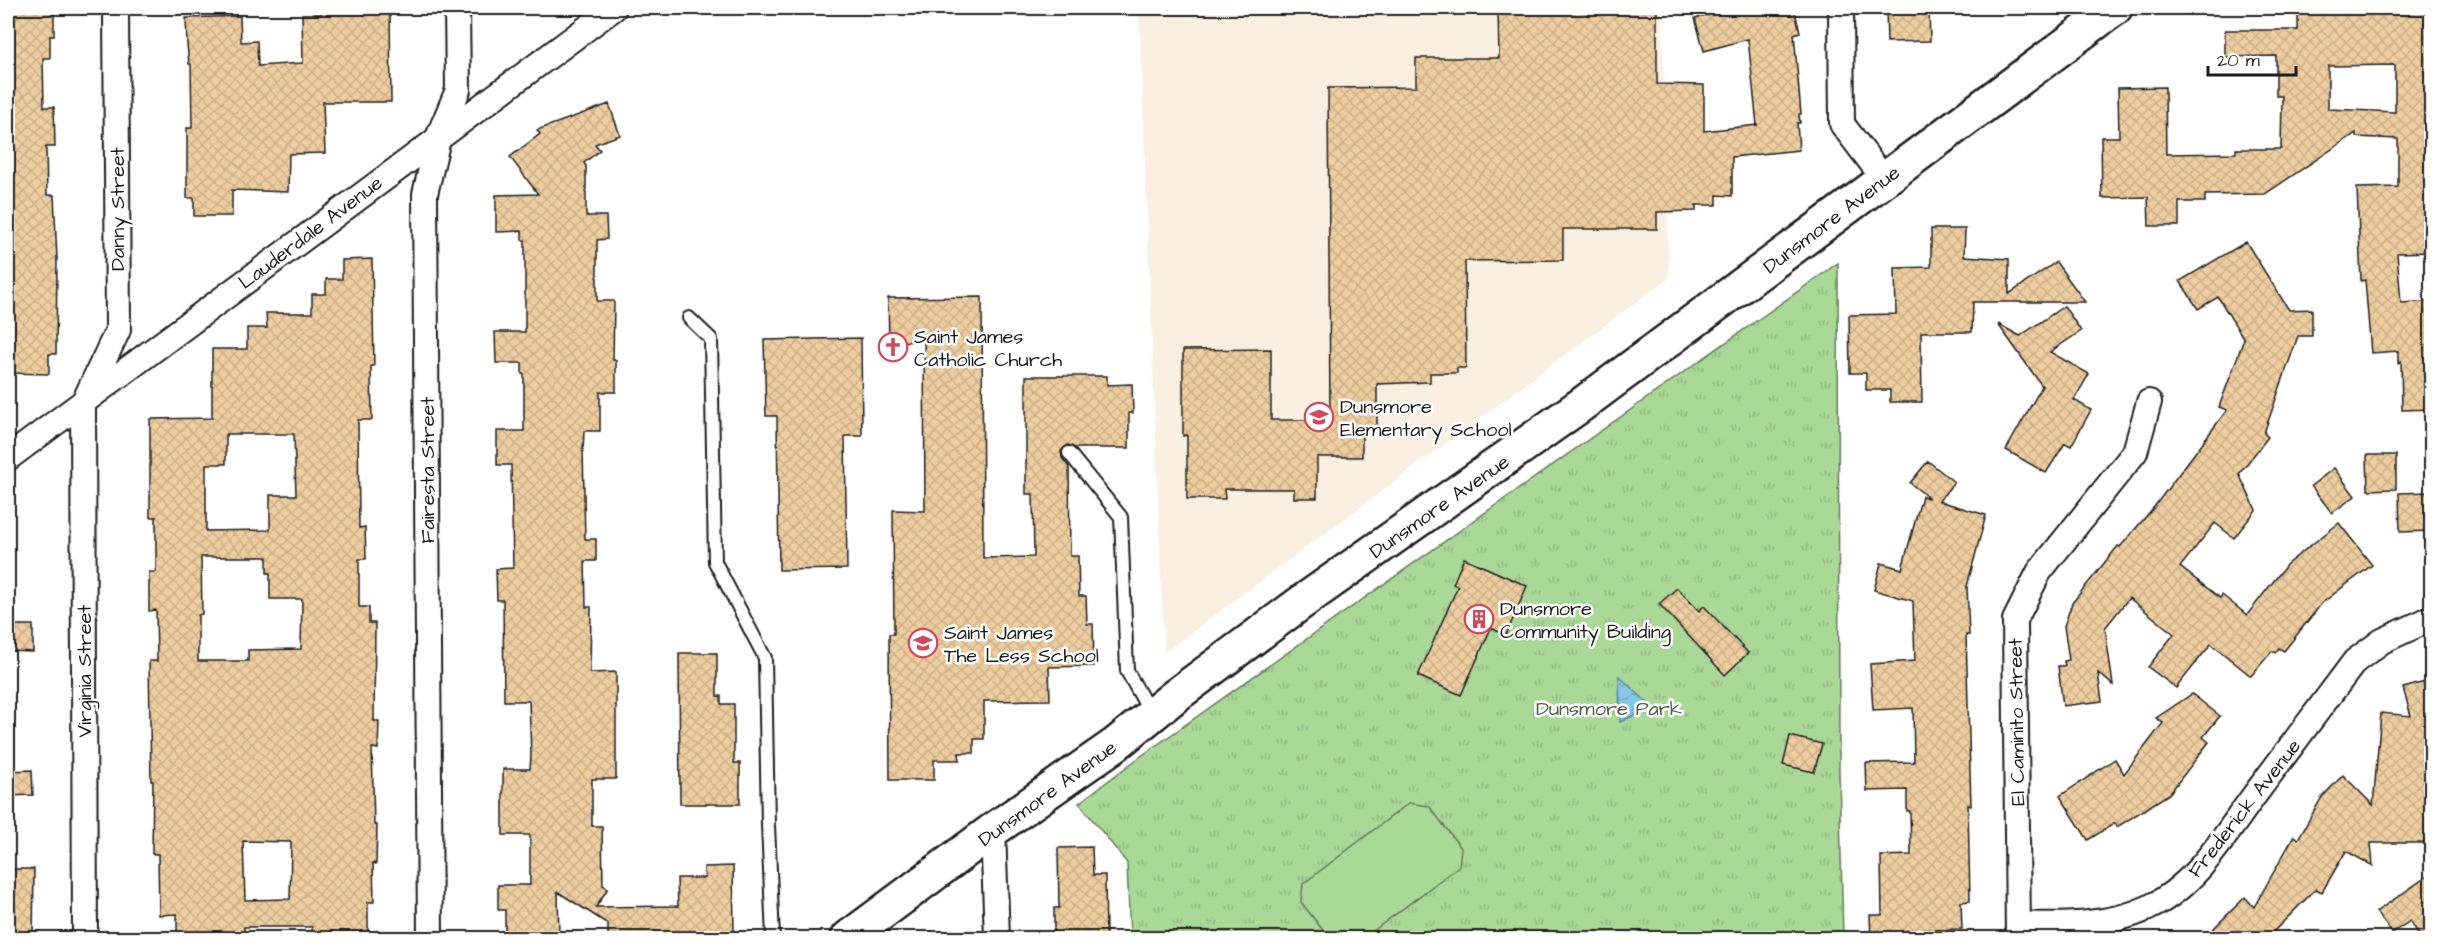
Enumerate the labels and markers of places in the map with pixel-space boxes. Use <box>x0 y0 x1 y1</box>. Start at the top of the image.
place label: Saint James Catholic Church <box>914 323 1062 374</box>
church icon: Saint James Catholic Church <box>877 331 909 363</box>
place label: Dunsmore Elementary School <box>1340 393 1512 445</box>
school or university icon: Dunsmore Elementary School <box>1303 401 1335 433</box>
place label: Dunsmore Community Building <box>1500 595 1671 647</box>
building icon: Dunsmore Community Building <box>1463 603 1495 635</box>
place label: Saint James The Less School <box>944 619 1099 670</box>
school or university icon: Saint James The Less School <box>907 627 939 659</box>

